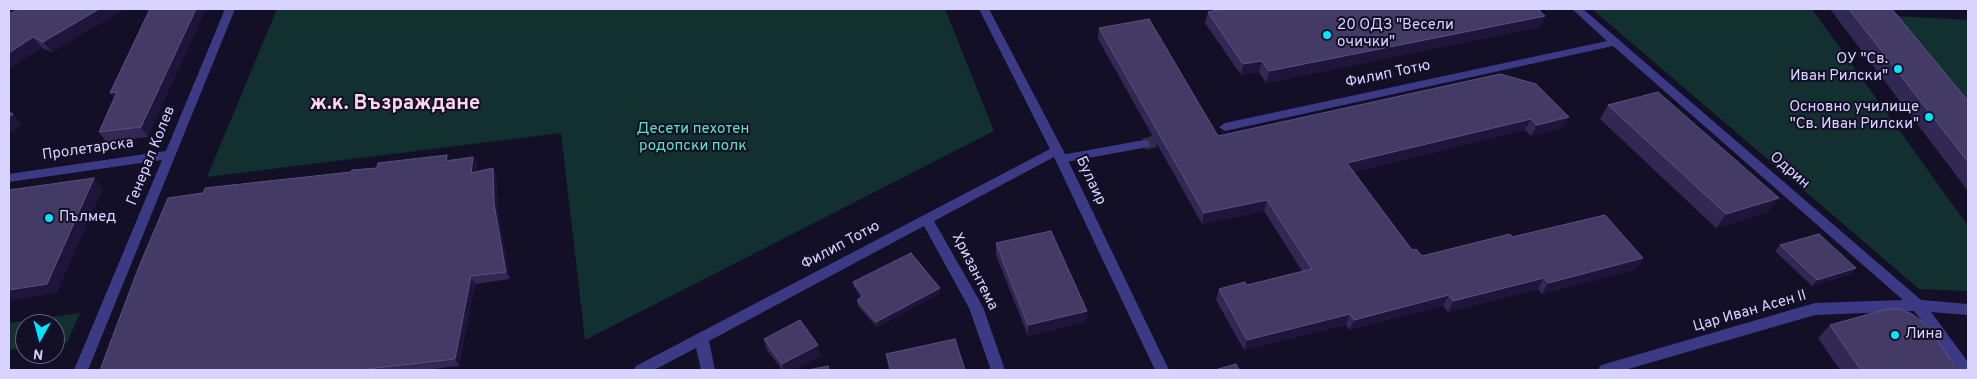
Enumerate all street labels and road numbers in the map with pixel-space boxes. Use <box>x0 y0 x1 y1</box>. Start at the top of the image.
street label: Филип Тотю <box>1344 57 1432 93</box>
street label: Генерал Колев <box>124 104 180 208</box>
street label: Пролетарска <box>41 135 135 165</box>
street label: Одрин <box>1765 149 1813 193</box>
street label: Булаир <box>1071 154 1109 208</box>
street label: Филип Тотю <box>799 218 883 274</box>
street label: Хризантема <box>947 230 1001 314</box>
street label: Цар Иван Асен II <box>1691 287 1809 337</box>

